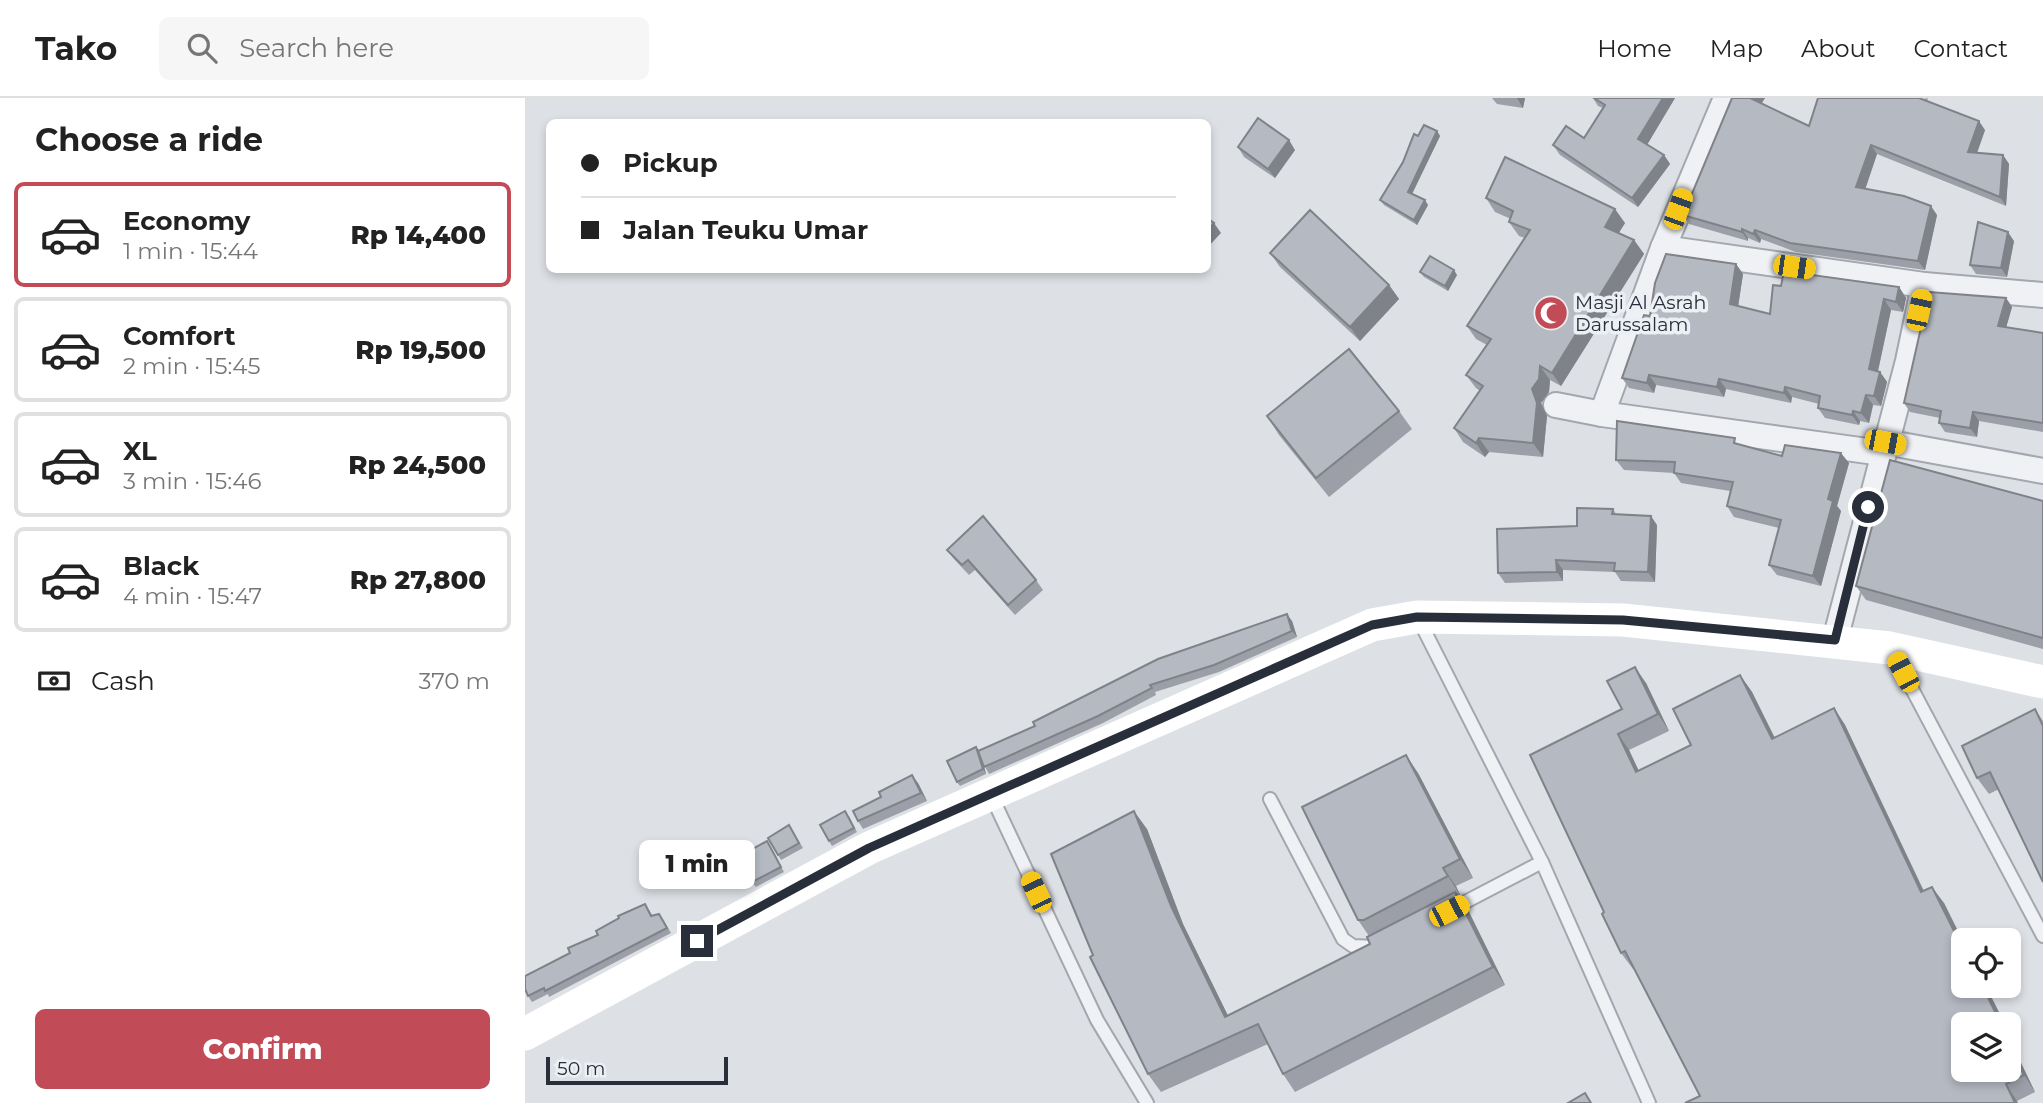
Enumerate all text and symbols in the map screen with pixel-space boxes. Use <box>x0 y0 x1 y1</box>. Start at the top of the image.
search box <box>159 17 649 80</box>
text: Tako <box>35 28 117 68</box>
icon: search <box>183 29 221 67</box>
text: Search here <box>239 32 394 64</box>
text: Home <box>1597 34 1672 63</box>
text: Map <box>1710 34 1763 63</box>
text: About <box>1801 34 1875 63</box>
text: Contact <box>1913 34 2008 63</box>
text: Choose a ride <box>35 120 263 159</box>
text: Pickup <box>623 147 718 179</box>
car <box>1661 186 1696 232</box>
icon: car <box>39 203 102 266</box>
text: Economy <box>123 205 250 237</box>
text: Jalan Teuku Umar <box>623 214 868 246</box>
text: Rp 14,400 <box>351 219 486 251</box>
text: 1 min · 15:44 <box>123 237 258 265</box>
car <box>1772 254 1817 280</box>
car <box>1905 287 1934 333</box>
place label: Masji Al Asrah Darussalam <box>1575 291 1706 336</box>
mosque icon: Masji Al Asrah Darussalam <box>1532 294 1570 332</box>
icon: car <box>39 318 102 381</box>
text: Comfort <box>123 320 235 352</box>
text: Rp 19,500 <box>355 334 486 366</box>
text: 2 min · 15:45 <box>123 352 260 380</box>
car <box>1863 428 1908 456</box>
icon: car <box>39 433 102 496</box>
text: XL <box>123 435 157 467</box>
text: Rp 24,500 <box>348 449 486 481</box>
text: 3 min · 15:46 <box>123 467 261 495</box>
route start <box>1852 491 1884 523</box>
icon: car <box>39 548 102 611</box>
text: Black <box>123 550 199 582</box>
text: Rp 27,800 <box>350 564 486 596</box>
text: 4 min · 15:47 <box>123 582 262 610</box>
car <box>1884 649 1923 695</box>
icon: cash <box>35 662 73 700</box>
text: Cash <box>91 665 155 697</box>
text: 370 m <box>419 667 490 695</box>
callout: 1 min <box>639 840 755 888</box>
text: 1 min <box>665 850 729 878</box>
car <box>1018 869 1055 915</box>
car <box>1426 892 1473 930</box>
route end <box>681 925 713 957</box>
map controls <box>1951 928 2021 1082</box>
button: locate <box>1951 928 2021 998</box>
button: Confirm <box>35 1009 490 1089</box>
button: layers <box>1951 1012 2021 1082</box>
scale bar <box>546 1054 728 1086</box>
text: 50 m <box>557 1057 605 1080</box>

